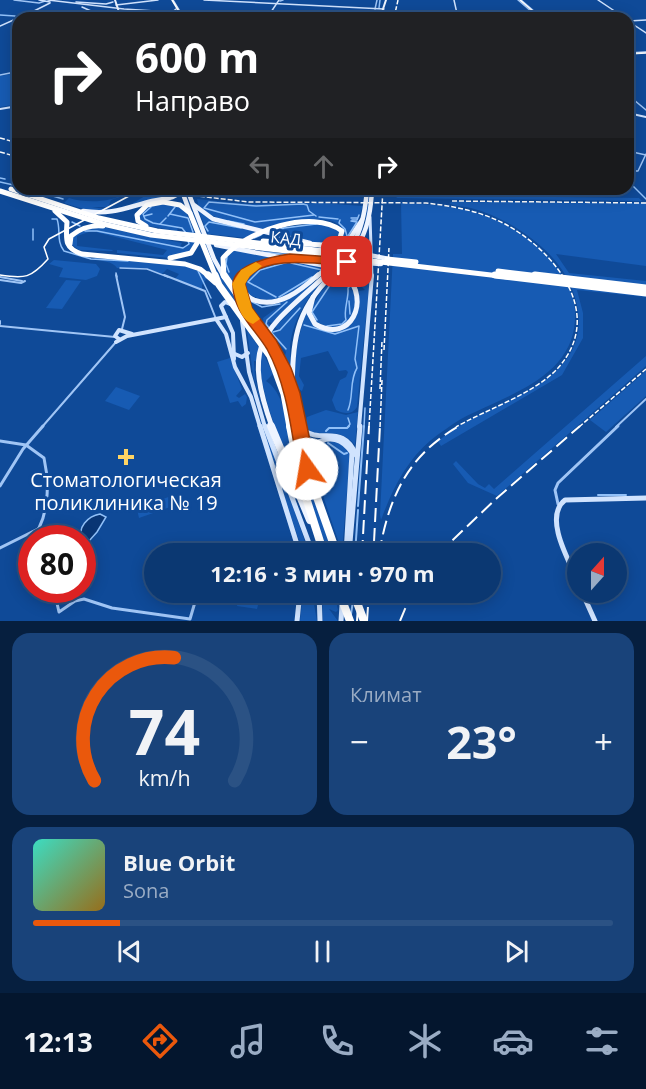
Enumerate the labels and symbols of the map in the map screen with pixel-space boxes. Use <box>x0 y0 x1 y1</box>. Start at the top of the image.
street label: КАД <box>270 225 303 251</box>
pin <box>321 236 372 287</box>
position arrow <box>275 437 339 501</box>
marker: Стоматологическая поликлиника № 19 <box>117 448 135 466</box>
place label: Стоматологическая поликлиника № 19 <box>30 466 222 516</box>
speed limit sign: 80 <box>18 525 96 603</box>
north arrow <box>567 543 627 603</box>

